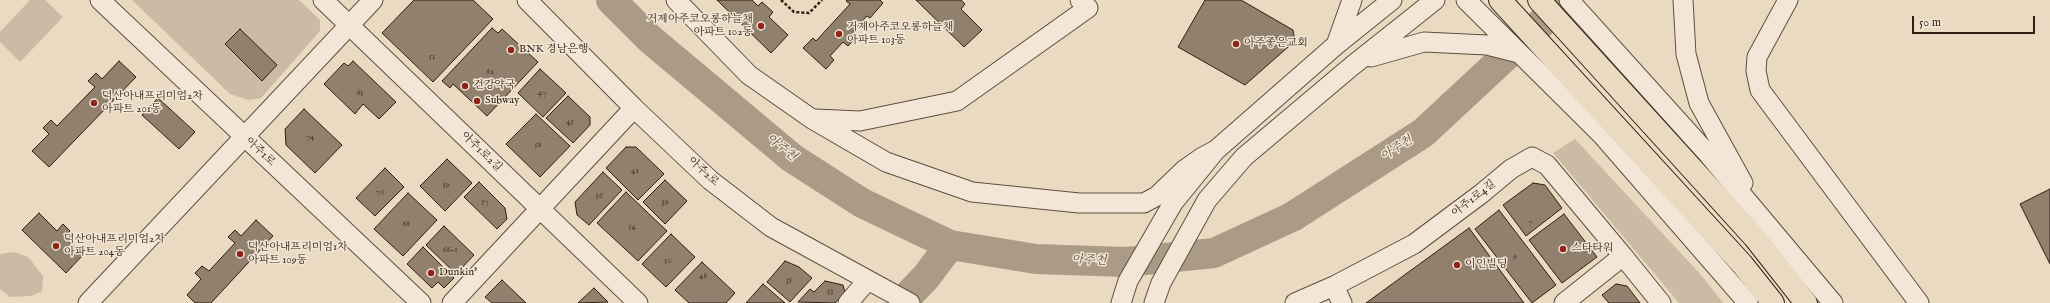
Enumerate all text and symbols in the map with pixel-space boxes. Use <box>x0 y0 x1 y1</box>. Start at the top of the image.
scale bar <box>1914 8 2037 34</box>
place label: 거제아주코오롱하늘채 아파트 102동 <box>647 13 753 39</box>
text: 50 m <box>1919 15 1941 30</box>
marker: 거제아주코오롱하늘채 아파트 102동 <box>756 21 766 31</box>
place label: 거제아주코오롱하늘채 아파트 103동 <box>847 21 953 47</box>
marker: 거제아주코오롱하늘채 아파트 103동 <box>834 29 844 39</box>
place label: 아주좋은교회 <box>1244 37 1308 51</box>
marker: 아주좋은교회 <box>1231 39 1241 49</box>
place label: BNK 경남은행 <box>519 43 589 57</box>
marker: BNK 경남은행 <box>506 45 516 55</box>
house number: 51 <box>429 52 435 62</box>
house number: 62 <box>486 67 494 77</box>
place label: 건강약국 <box>473 79 516 93</box>
marker: 건강약국 <box>460 81 470 91</box>
house number: 65 <box>356 88 364 98</box>
house number: 47 <box>538 88 546 98</box>
place label: 덕산아내프리미엄2차 아파트 201동 <box>102 90 203 116</box>
place label: Subway <box>485 94 519 108</box>
marker: Subway <box>472 96 482 106</box>
marker: 덕산아내프리미엄2차 아파트 201동 <box>89 98 99 108</box>
house number: 45 <box>566 117 574 127</box>
street label: 아주1로2길 <box>458 129 504 175</box>
water label: 아주천 <box>763 131 799 165</box>
house number: 74 <box>306 132 314 142</box>
water label: 아주천 <box>1378 133 1416 165</box>
street label: 아주1로 <box>242 135 278 169</box>
house number: 58 <box>535 140 541 150</box>
street label: 아주2로 <box>685 155 721 189</box>
house number: 41 <box>631 166 639 176</box>
street label: 아주1로4길 <box>1449 178 1499 220</box>
house number: 59 <box>442 180 450 190</box>
house number: 70 <box>376 187 384 197</box>
house number: 56 <box>595 191 603 201</box>
house number: 57 <box>481 197 489 207</box>
house number: 39 <box>661 197 669 207</box>
house number: 7 <box>1528 217 1532 227</box>
house number: 68 <box>402 219 410 229</box>
house number: 54 <box>628 222 636 232</box>
place label: 덕산아내프리미엄2차 아파트 204동 <box>64 233 165 259</box>
marker: 덕산아내프리미엄2차 아파트 204동 <box>51 241 61 251</box>
place label: 덕산아내프리미엄1차 아파트 109동 <box>248 241 348 267</box>
place label: 스타타워 <box>1571 242 1614 256</box>
marker: 스타타워 <box>1558 244 1568 254</box>
house number: 66-1 <box>442 245 458 255</box>
marker: 덕산아내프리미엄1차 아파트 109동 <box>235 249 245 259</box>
house number: 9 <box>1513 252 1517 262</box>
water label: 아주천 <box>1071 253 1107 269</box>
house number: 50 <box>664 256 672 266</box>
place label: 이인빌딩 <box>1465 258 1508 272</box>
marker: 이인빌딩 <box>1452 260 1462 270</box>
place label: Dunkin' <box>439 266 477 280</box>
marker: Dunkin' <box>426 268 436 278</box>
house number: 48 <box>699 271 707 281</box>
house number: 35 <box>786 275 792 285</box>
house number: 33 <box>827 286 833 296</box>

